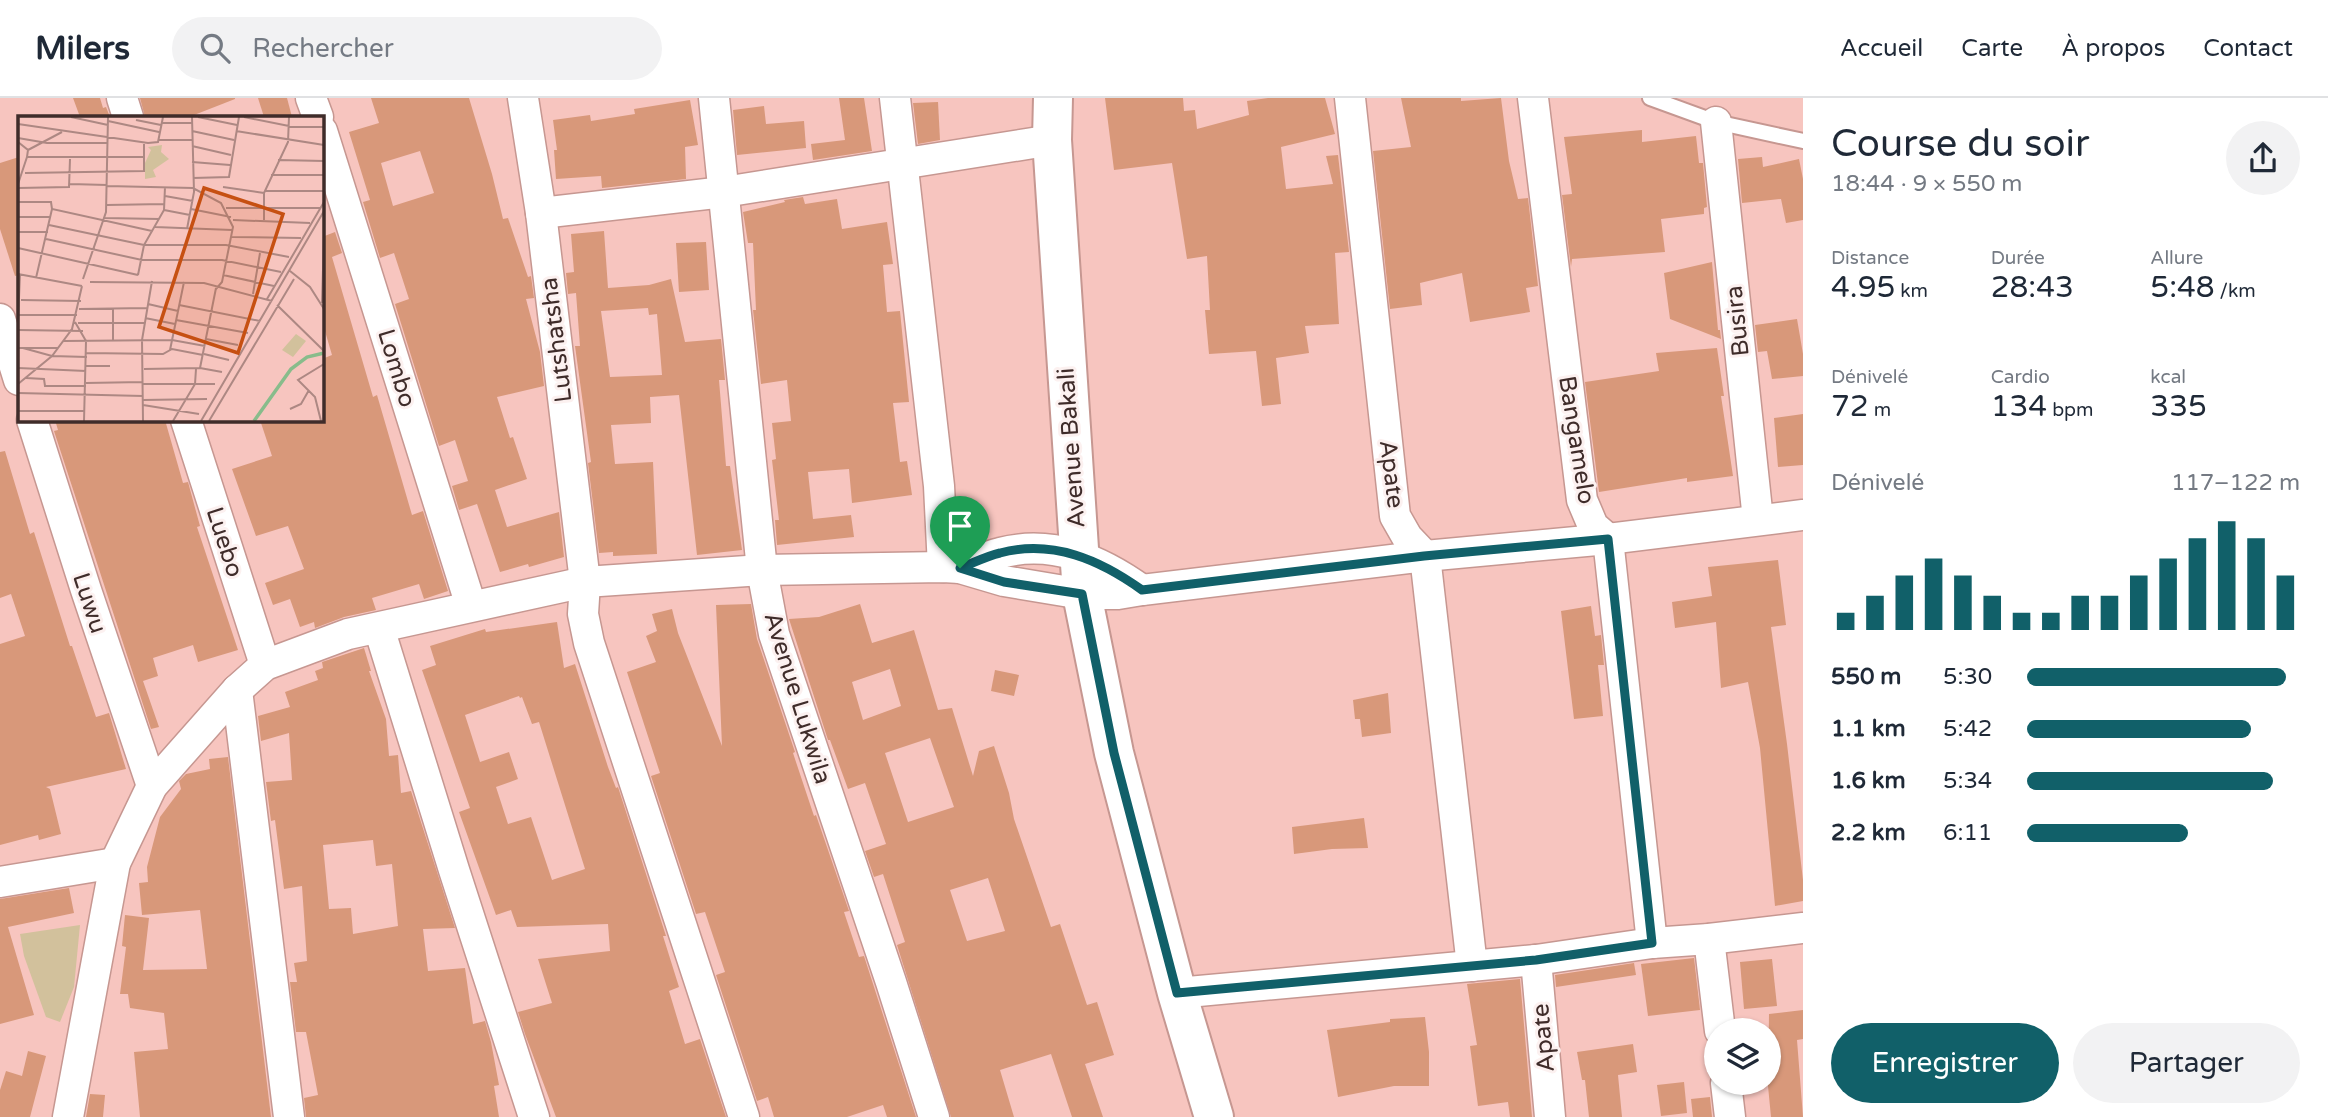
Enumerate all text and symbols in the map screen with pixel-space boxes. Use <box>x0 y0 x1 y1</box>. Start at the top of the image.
search box <box>172 17 662 80</box>
text: Milers <box>35 29 130 68</box>
icon: search <box>196 29 234 67</box>
text: Rechercher <box>252 33 394 64</box>
text: Accueil <box>1840 34 1923 63</box>
text: Carte <box>1961 34 2023 63</box>
text: À propos <box>2061 34 2165 63</box>
text: Contact <box>2203 34 2293 63</box>
inset map <box>18 116 324 422</box>
text: Course du soir <box>1831 121 2090 167</box>
button: share <box>2226 121 2300 195</box>
text: 18:44 · 9 × 550 m <box>1831 170 2022 198</box>
text: Distance <box>1831 247 1909 269</box>
text: Durée <box>1991 247 2045 269</box>
text: Allure <box>2150 247 2203 269</box>
text: 4.95 <box>1831 269 1895 306</box>
text: 28:43 <box>1991 269 2074 306</box>
text: 5:48 <box>2150 269 2215 306</box>
street label: Lutshatsha <box>534 276 579 404</box>
text: km <box>1895 280 1928 302</box>
text: /km <box>2215 280 2256 302</box>
street label: Busira <box>1719 284 1756 358</box>
street label: Lombo <box>371 326 422 411</box>
text: Dénivelé <box>1831 366 1908 388</box>
text: Cardio <box>1991 366 2050 388</box>
text: kcal <box>2150 366 2186 388</box>
street label: Avenue Bakali <box>1051 367 1092 529</box>
street label: Bangamelo <box>1552 374 1601 506</box>
text: 72 <box>1831 388 1869 425</box>
text: 134 <box>1991 388 2047 425</box>
text: 335 <box>2150 388 2207 425</box>
text: m <box>1869 399 1891 421</box>
text: bpm <box>2047 399 2094 421</box>
street label: Apate <box>1373 438 1410 510</box>
text: Dénivelé <box>1831 469 1924 497</box>
text: 117–122 m <box>2171 469 2300 497</box>
pin <box>930 496 990 568</box>
street label: Luebo <box>200 504 249 581</box>
icon: arrive <box>941 507 979 545</box>
street label: Luwu <box>66 569 113 637</box>
street label: Avenue Lukwila <box>758 609 837 788</box>
text: 550 m <box>1831 663 1901 691</box>
text: 5:30 <box>1943 663 1992 691</box>
text: 1.1 km <box>1831 715 1906 743</box>
text: 5:42 <box>1943 715 1992 743</box>
text: 1.6 km <box>1831 767 1906 795</box>
text: 5:34 <box>1943 767 1992 795</box>
text: 2.2 km <box>1831 819 1906 847</box>
text: 6:11 <box>1943 819 1992 847</box>
street label: Apate <box>1526 1002 1561 1073</box>
map controls <box>1704 1018 1781 1095</box>
button: layers <box>1704 1018 1781 1095</box>
button: Enregistrer <box>1831 1023 2059 1103</box>
button: Partager <box>2073 1023 2300 1103</box>

